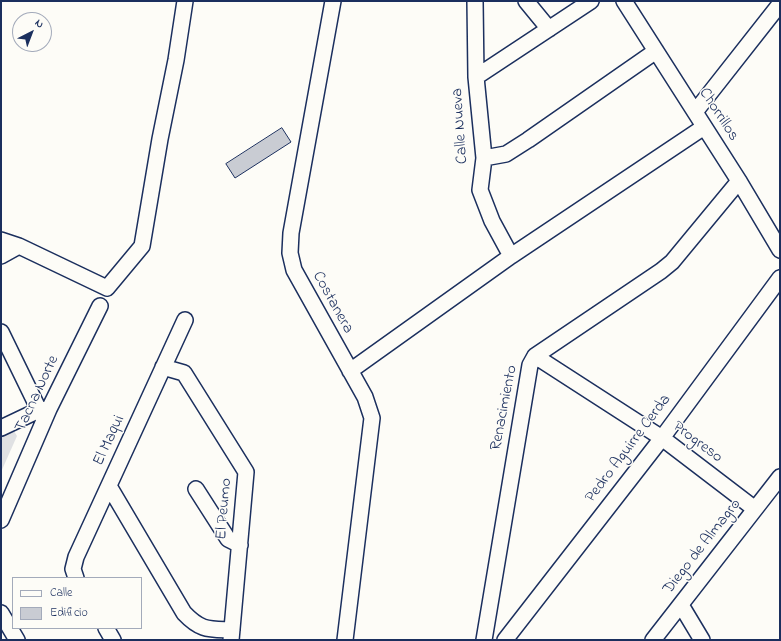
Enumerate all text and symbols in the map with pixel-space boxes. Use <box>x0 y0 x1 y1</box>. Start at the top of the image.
north arrow <box>12 12 52 52</box>
text: N <box>31 15 47 32</box>
street label: Chorrillos <box>694 85 742 145</box>
street label: Calle Nueva <box>449 87 473 165</box>
street label: Costanera <box>307 269 357 337</box>
street label: Tacna Norte <box>12 353 64 435</box>
street label: Renacimiento <box>487 364 523 452</box>
street label: Pedro Aguirre Cerda <box>582 391 676 507</box>
street label: El Maqui <box>90 413 130 469</box>
street label: Progreso <box>668 418 726 468</box>
street label: El Peumo <box>213 477 237 541</box>
street label: Diego de Almagro <box>660 496 746 598</box>
legend <box>12 577 142 629</box>
text: Calle <box>50 584 72 602</box>
text: Edificio <box>50 604 88 622</box>

